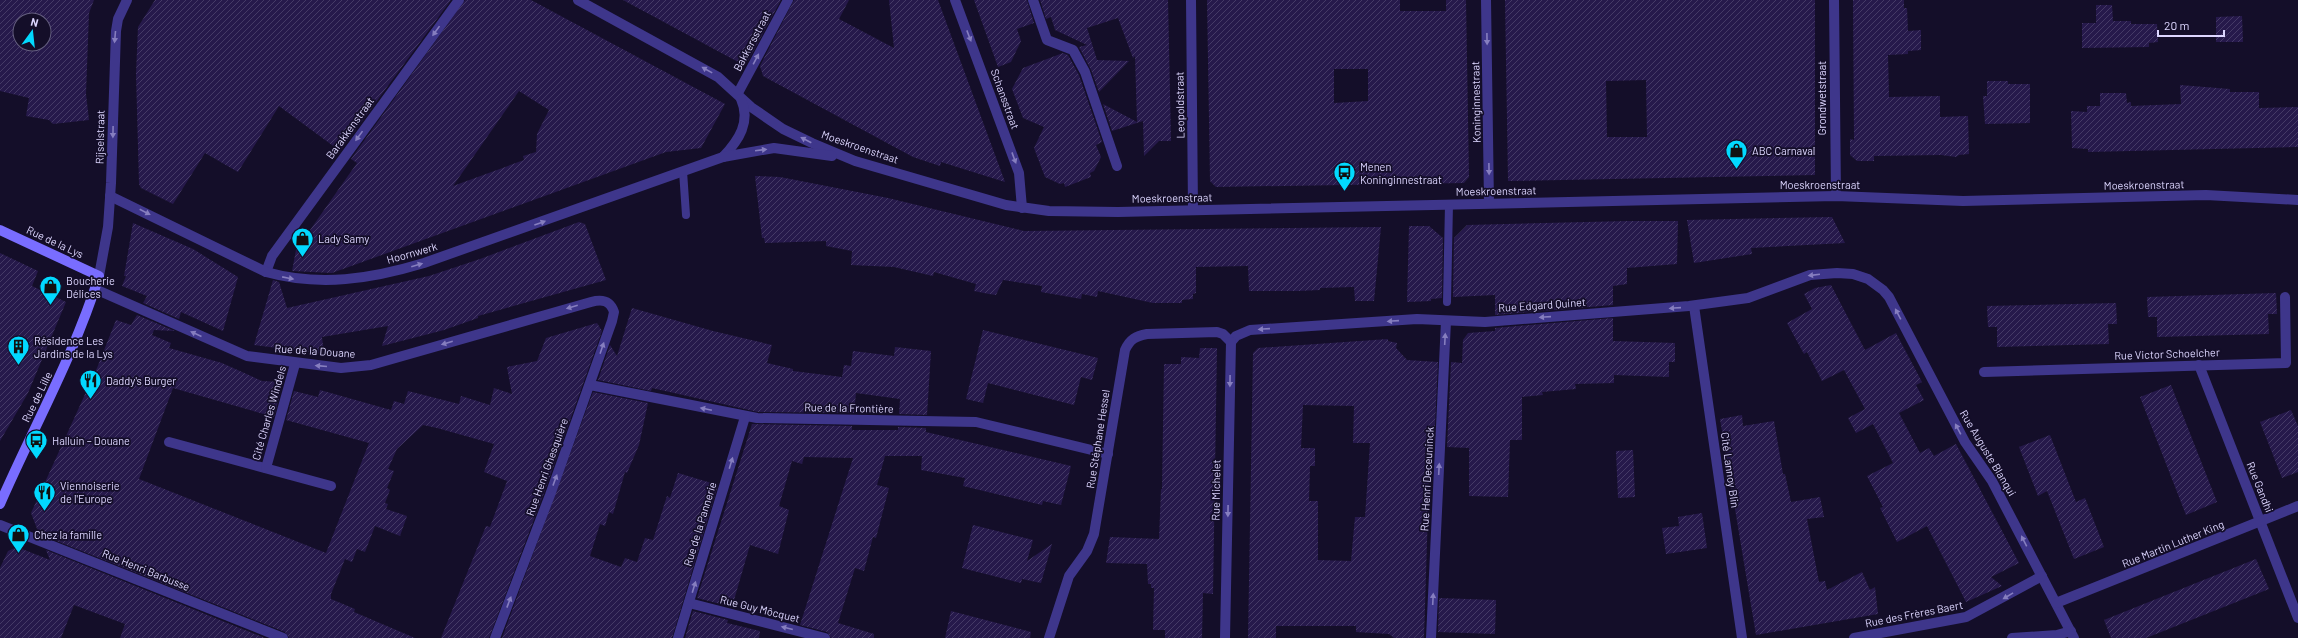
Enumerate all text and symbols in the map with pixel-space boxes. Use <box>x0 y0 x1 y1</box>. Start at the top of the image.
street label: Bakkersstraat <box>730 8 773 73</box>
north arrow <box>12 12 52 52</box>
scale bar <box>2158 12 2224 38</box>
text: N <box>29 15 40 29</box>
text: 20 m <box>2164 18 2190 32</box>
one-way arrow <box>432 26 440 37</box>
one-way arrow <box>112 31 119 43</box>
one-way arrow <box>966 31 972 43</box>
one-way arrow <box>1484 33 1490 46</box>
one-way arrow <box>753 53 760 65</box>
street label: Koninginnestraat <box>1468 61 1483 143</box>
street label: Grondwetstraat <box>1815 61 1828 135</box>
one-way arrow <box>701 67 712 74</box>
street label: Schansstraat <box>989 67 1022 131</box>
street label: Leopoldstraat <box>1172 71 1187 139</box>
street label: Barakkenstraat <box>323 94 376 161</box>
street label: Rijselstraat <box>93 110 106 164</box>
one-way arrow <box>109 126 116 138</box>
street label: Moeskroenstraat <box>820 127 900 166</box>
one-way arrow <box>355 131 363 142</box>
one-way arrow <box>801 137 812 144</box>
shop icon: ABC Carnaval <box>1723 138 1749 171</box>
place label: ABC Carnaval <box>1752 144 1815 157</box>
one-way arrow <box>755 146 768 153</box>
one-way arrow <box>1011 153 1017 165</box>
bus stop icon: Menen Koninginnestraat <box>1331 160 1357 193</box>
place label: Menen Koninginnestraat <box>1360 160 1442 186</box>
one-way arrow <box>1486 163 1492 176</box>
street label: Moeskroenstraat <box>2104 177 2184 192</box>
street label: Moeskroenstraat <box>1780 178 1860 191</box>
street label: Moeskroenstraat <box>1456 183 1536 198</box>
street label: Moeskroenstraat <box>1132 190 1212 205</box>
one-way arrow <box>140 209 151 215</box>
one-way arrow <box>534 220 546 226</box>
street label: Rue de la Lys <box>25 223 86 260</box>
shop icon: Lady Samy <box>289 226 315 259</box>
place label: Lady Samy <box>318 232 369 245</box>
street label: Hoornwerk <box>385 239 439 266</box>
one-way arrow <box>411 262 423 268</box>
one-way arrow <box>1808 272 1821 278</box>
shop icon: Boucherie Délices <box>37 274 63 307</box>
place label: Boucherie Délices <box>66 274 115 300</box>
one-way arrow <box>282 275 295 281</box>
street label: Rue Edgard Quinet <box>1498 295 1586 314</box>
one-way arrow <box>566 304 578 310</box>
one-way arrow <box>1669 304 1681 311</box>
one-way arrow <box>1894 308 1901 320</box>
one-way arrow <box>1539 314 1552 321</box>
one-way arrow <box>1387 317 1399 324</box>
one-way arrow <box>1258 326 1270 333</box>
one-way arrow <box>190 331 201 337</box>
one-way arrow <box>1442 333 1449 345</box>
building icon: Résidence Les Jardins de la Lys <box>6 334 32 367</box>
place label: Résidence Les Jardins de la Lys <box>34 334 113 360</box>
one-way arrow <box>441 340 453 346</box>
street label: Rue de la Douane <box>274 341 356 360</box>
one-way arrow <box>600 342 606 354</box>
street label: Rue Victor Schoelcher <box>2114 345 2220 362</box>
one-way arrow <box>315 363 327 369</box>
street label: Cité Charles Windels <box>249 364 288 461</box>
restaurant icon: Daddy's Burger <box>77 368 103 401</box>
street label: Rue de Lille <box>19 369 54 424</box>
place label: Daddy's Burger <box>106 374 176 387</box>
one-way arrow <box>1227 375 1233 388</box>
street label: Rue Stéphane Hessel <box>1083 388 1112 489</box>
street label: Rue de la Frontière <box>804 400 894 415</box>
one-way arrow <box>700 406 713 412</box>
street label: Rue Auguste Blanqui <box>1958 407 2019 498</box>
street label: Rue Henri Ghesquière <box>523 416 570 517</box>
one-way arrow <box>1955 423 1962 435</box>
street label: Rue Henri Deceuninck <box>1417 426 1436 532</box>
bus stop icon: Halluin – Douane <box>24 428 50 461</box>
street label: Cité Lannoy Blin <box>1719 431 1742 509</box>
place label: Halluin – Douane <box>52 434 130 447</box>
one-way arrow <box>728 456 734 468</box>
street label: Rue Michelet <box>1208 459 1223 521</box>
street label: Rue Gandhi <box>2244 460 2277 514</box>
one-way arrow <box>1436 462 1442 475</box>
one-way arrow <box>553 474 559 486</box>
restaurant icon: Viennoiserie de l'Europe <box>32 479 58 512</box>
place label: Viennoiserie de l'Europe <box>60 479 120 505</box>
street label: Rue de la Pannerie <box>681 480 719 568</box>
one-way arrow <box>1224 505 1231 517</box>
street label: Rue Martin Luther King <box>2120 517 2226 570</box>
shop icon: Chez la famille <box>5 522 31 555</box>
place label: Chez la famille <box>34 528 102 541</box>
one-way arrow <box>2020 535 2027 547</box>
street label: Rue Henri Barbusse <box>100 546 192 593</box>
one-way arrow <box>691 581 697 593</box>
street label: Rue Guy Môcquet <box>719 592 801 625</box>
one-way arrow <box>1430 592 1436 605</box>
one-way arrow <box>2002 592 2014 599</box>
one-way arrow <box>506 595 512 607</box>
street label: Rue des Frères Baert <box>1864 598 1964 629</box>
one-way arrow <box>781 625 793 631</box>

